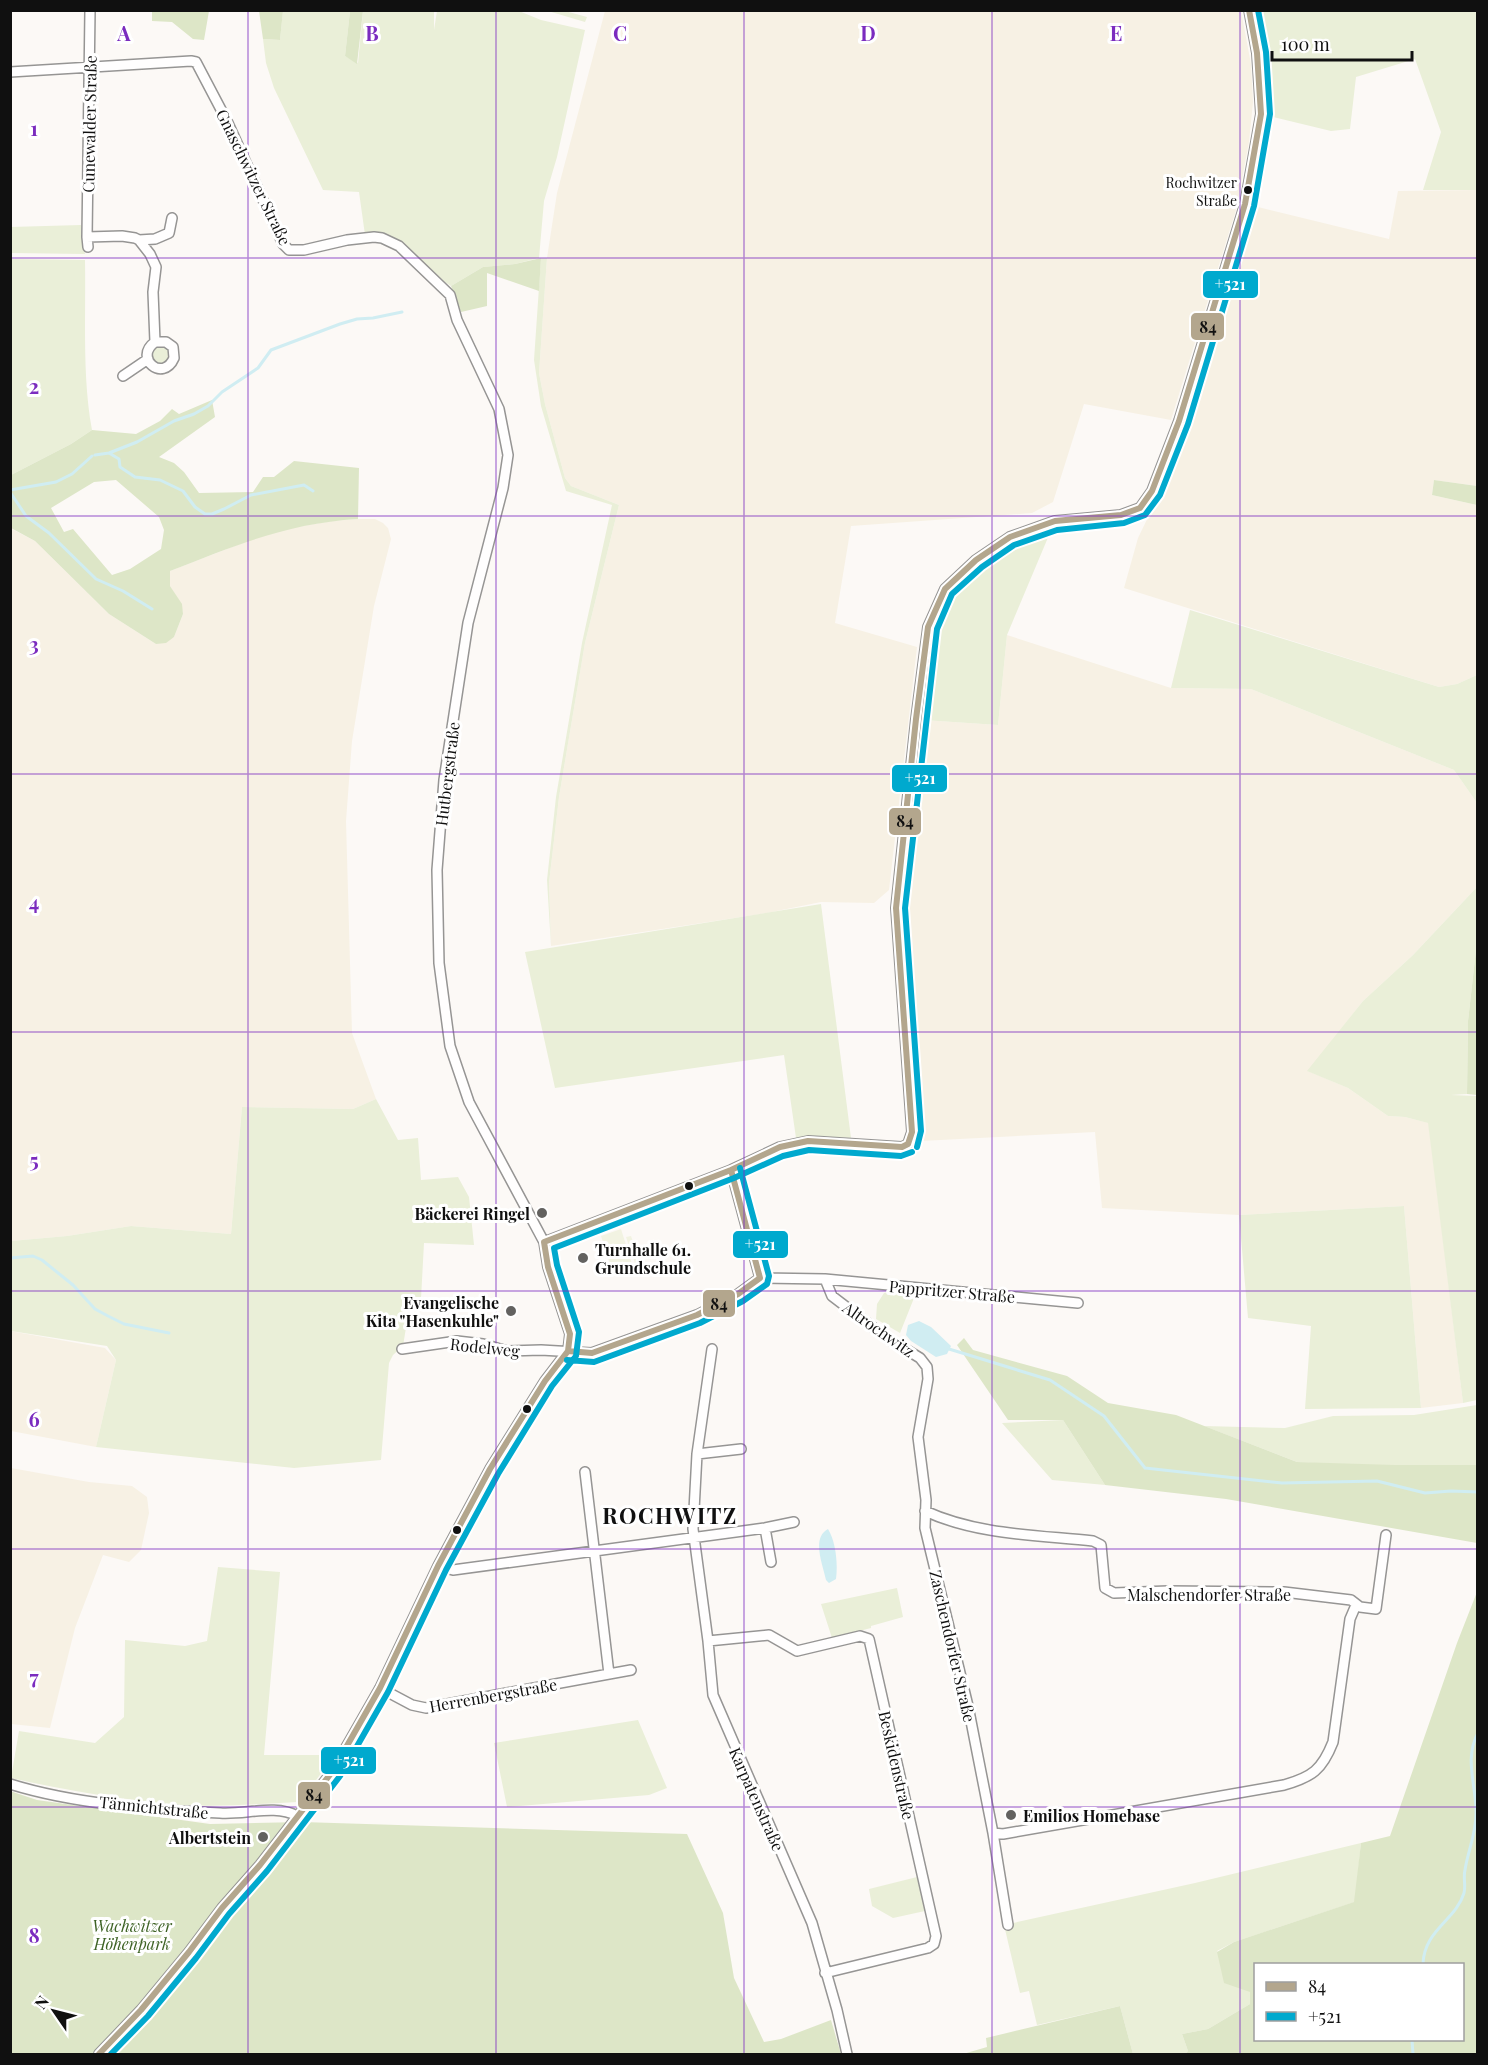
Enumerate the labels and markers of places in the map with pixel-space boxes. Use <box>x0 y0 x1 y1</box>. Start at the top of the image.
place label: Rochwitzer Straße <box>1166 173 1238 210</box>
marker: Rochwitzer Straße <box>1242 184 1254 196</box>
unlabelled marker <box>683 1180 695 1192</box>
place label: Bäckerei Ringel <box>415 1203 530 1224</box>
marker: Bäckerei Ringel <box>535 1206 549 1220</box>
place label: Turnhalle 61. Grundschule <box>595 1239 691 1278</box>
marker: Turnhalle 61. Grundschule <box>576 1251 590 1265</box>
place label: Evangelische Kita "Hasenkuhle" <box>366 1292 499 1331</box>
marker: Evangelische Kita "Hasenkuhle" <box>504 1304 518 1318</box>
unlabelled marker <box>521 1403 533 1415</box>
unlabelled marker <box>451 1524 463 1536</box>
place label: Emilios Homebase <box>1023 1805 1160 1826</box>
marker: Emilios Homebase <box>1004 1808 1018 1822</box>
place label: Albertstein <box>168 1827 251 1848</box>
marker: Albertstein <box>256 1830 270 1844</box>

